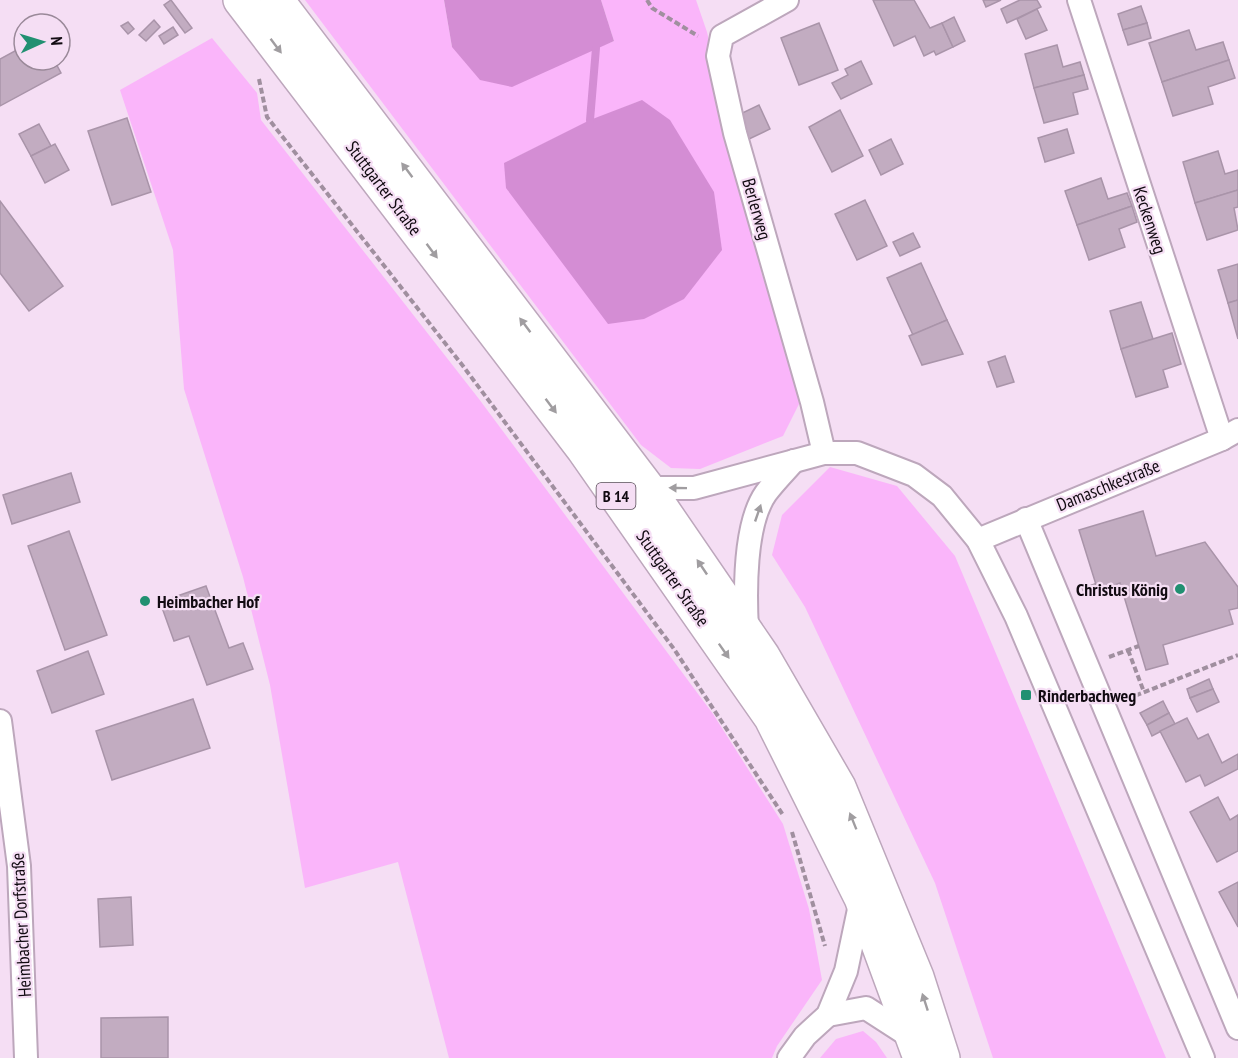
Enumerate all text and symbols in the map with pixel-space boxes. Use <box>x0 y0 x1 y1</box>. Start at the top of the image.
north arrow <box>12 12 72 72</box>
text: N <box>47 36 67 46</box>
one-way arrow <box>269 39 281 54</box>
street label: Stuttgarter Straße <box>341 136 427 240</box>
one-way arrow <box>401 162 413 178</box>
street label: Berlerweg <box>737 176 777 242</box>
street label: Keckenweg <box>1128 183 1172 257</box>
one-way arrow <box>426 244 438 259</box>
one-way arrow <box>519 317 532 333</box>
one-way arrow <box>544 399 556 414</box>
street label: Damaschkestraße <box>1053 454 1163 516</box>
road number: B 14 <box>596 483 636 509</box>
one-way arrow <box>668 483 687 493</box>
one-way arrow <box>754 504 764 522</box>
street label: Stuttgarter Straße <box>631 525 715 631</box>
one-way arrow <box>697 559 708 575</box>
place label: Christus König <box>1076 578 1168 601</box>
marker: Christus König <box>1173 582 1187 596</box>
place label: Heimbacher Hof <box>157 590 260 613</box>
marker: Heimbacher Hof <box>138 594 152 608</box>
one-way arrow <box>718 643 730 659</box>
place label: Rinderbachweg <box>1038 684 1136 707</box>
marker: Rinderbachweg <box>1019 688 1033 702</box>
one-way arrow <box>848 812 858 830</box>
street label: Heimbacher Dorfstraße <box>6 852 36 998</box>
one-way arrow <box>920 993 930 1011</box>

